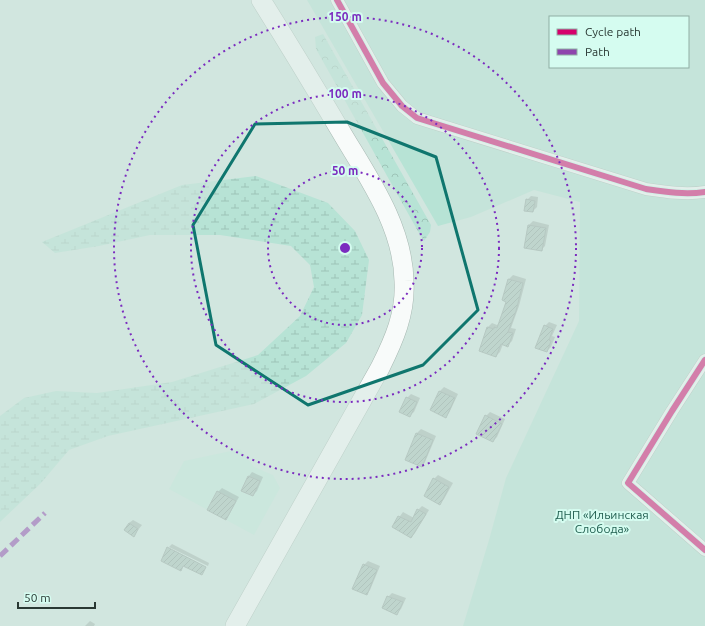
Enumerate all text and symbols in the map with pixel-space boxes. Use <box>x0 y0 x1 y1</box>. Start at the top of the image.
text: 150 m <box>328 10 362 23</box>
legend <box>549 16 689 68</box>
text: Cycle path <box>585 25 641 38</box>
text: Path <box>585 45 610 58</box>
text: 100 m <box>328 87 362 100</box>
text: 50 m <box>332 164 358 177</box>
centre of rings <box>338 241 352 255</box>
park label: ДНП «Ильинская Слобода» <box>555 508 649 535</box>
scale bar <box>18 584 95 610</box>
text: 50 m <box>24 591 51 604</box>

